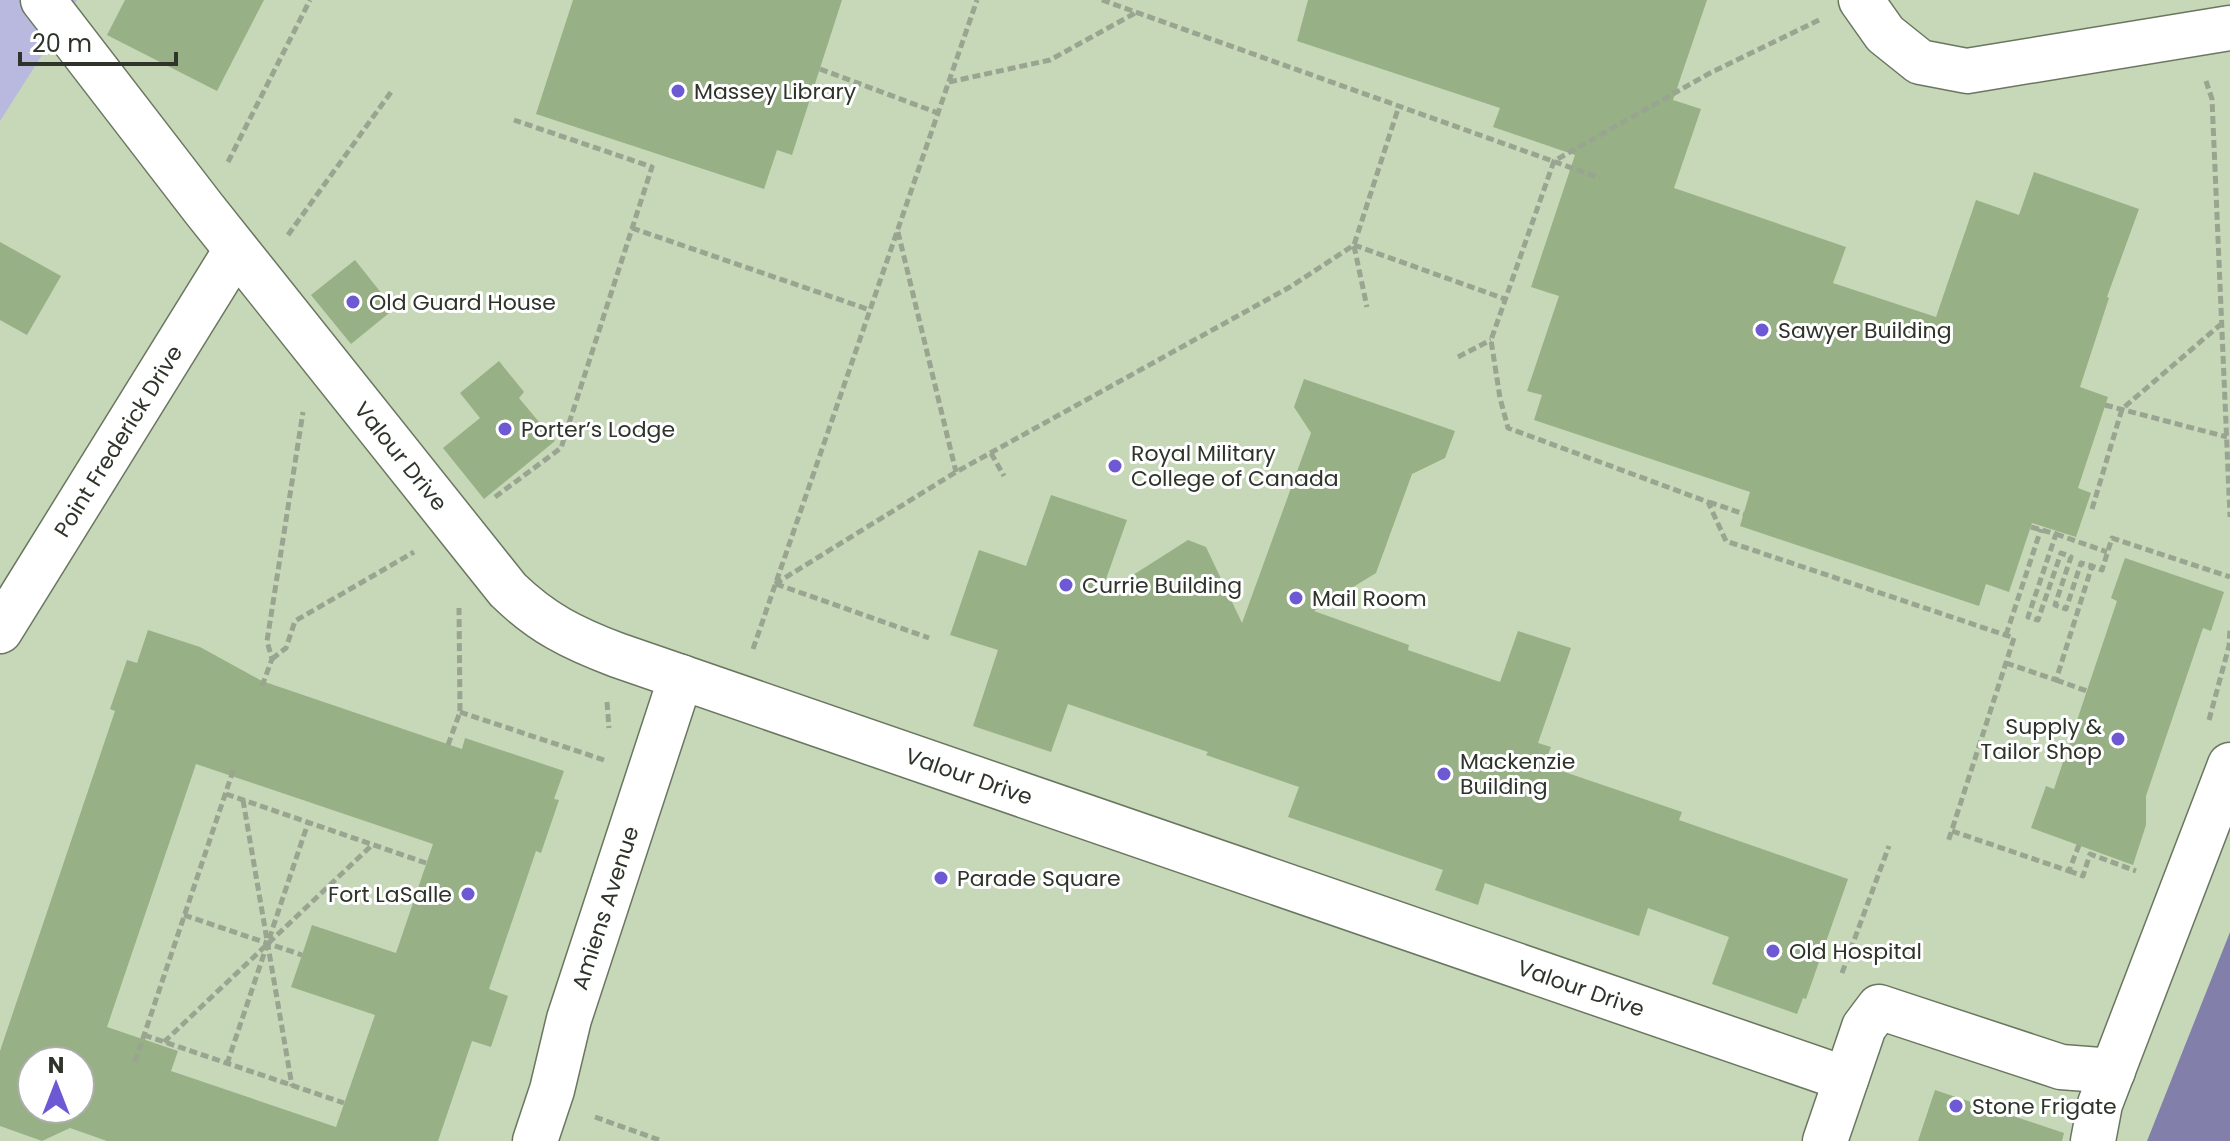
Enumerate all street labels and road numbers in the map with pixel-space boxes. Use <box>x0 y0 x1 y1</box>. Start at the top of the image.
street label: Point Frederick Drive <box>47 339 190 543</box>
street label: Valour Drive <box>347 395 454 518</box>
street label: Valour Drive <box>901 740 1037 813</box>
street label: Amiens Avenue <box>564 822 647 994</box>
street label: Valour Drive <box>1513 952 1649 1025</box>

